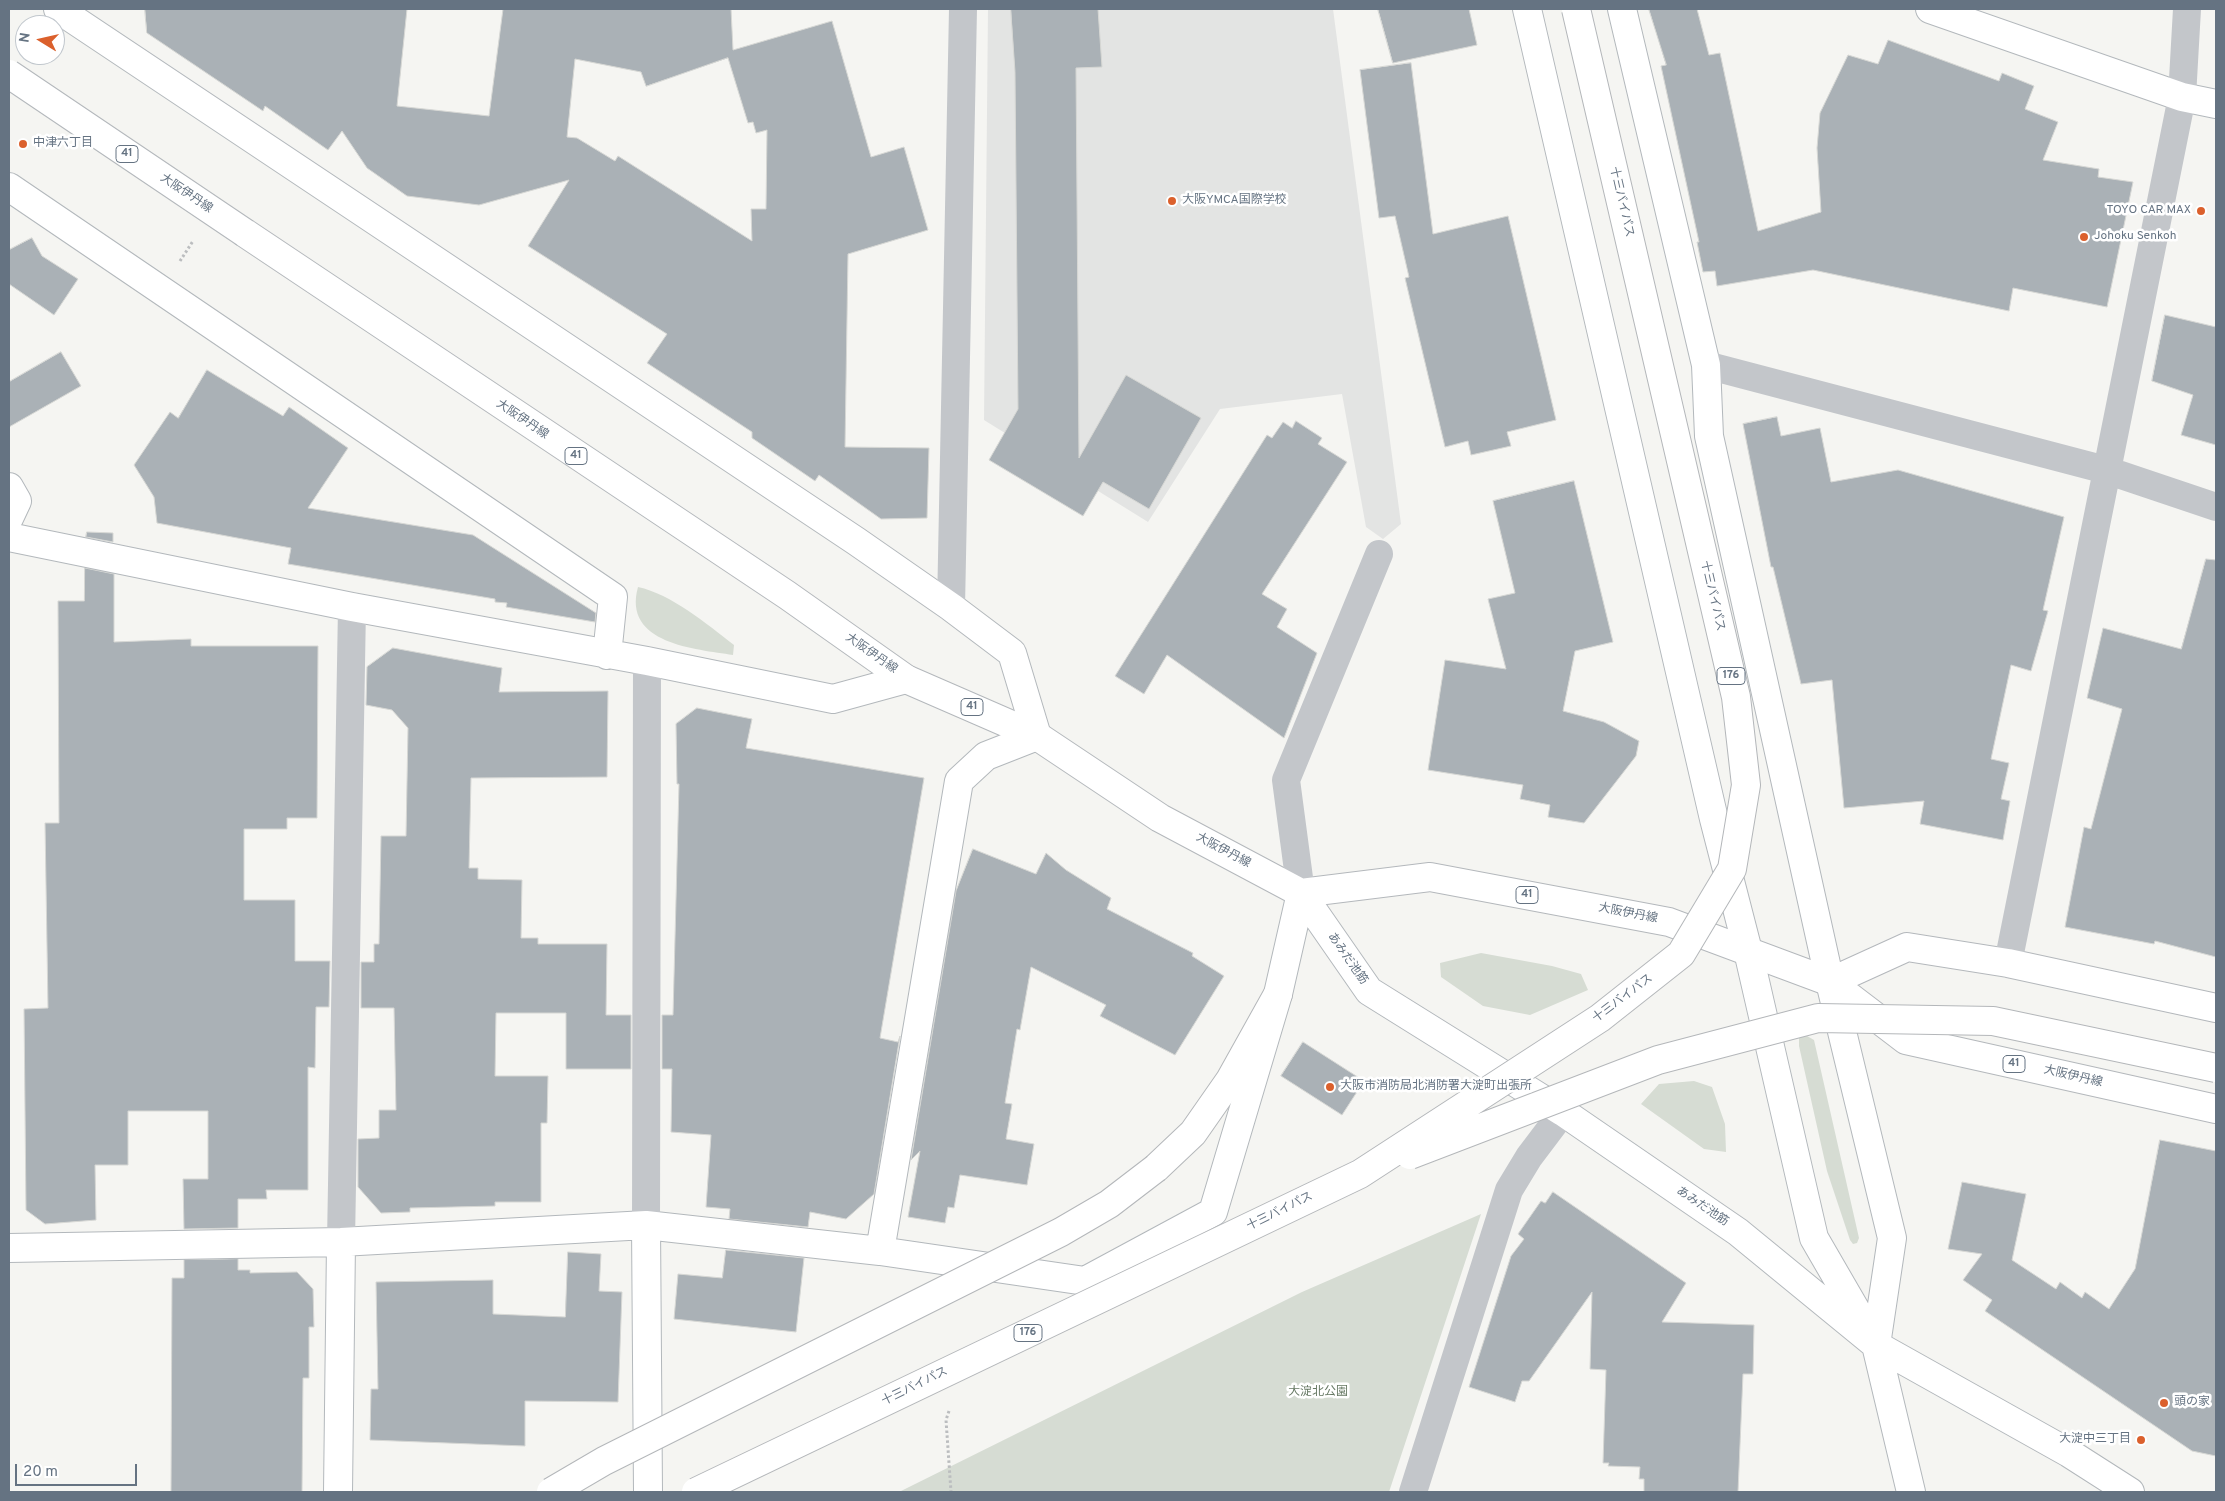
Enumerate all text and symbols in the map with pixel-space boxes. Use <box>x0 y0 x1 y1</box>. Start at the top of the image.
north arrow <box>15 15 65 65</box>
text: N <box>16 31 35 44</box>
place label: 中津六丁目 <box>33 137 93 151</box>
marker: 中津六丁目 <box>17 138 29 150</box>
road number: 41 <box>116 146 138 162</box>
street label: 十三バイパス <box>1606 165 1636 239</box>
street label: 大阪伊丹線 <box>157 171 215 217</box>
place label: 大阪YMCA国際学校 <box>1182 194 1287 208</box>
marker: 大阪YMCA国際学校 <box>1166 195 1178 207</box>
place label: TOYO CAR MAX <box>2106 204 2191 218</box>
marker: TOYO CAR MAX <box>2195 205 2207 217</box>
place label: Johoku Senkoh <box>2094 230 2176 244</box>
marker: Johoku Senkoh <box>2078 231 2090 243</box>
street label: 大阪伊丹線 <box>493 397 551 443</box>
road number: 41 <box>565 448 587 464</box>
street label: 十三バイパス <box>1697 559 1727 633</box>
street label: 大阪伊丹線 <box>842 631 900 677</box>
road number: 176 <box>1717 668 1745 684</box>
road number: 41 <box>961 699 983 716</box>
street label: 大阪伊丹線 <box>1193 831 1253 871</box>
road number: 41 <box>1516 886 1538 904</box>
street label: 大阪伊丹線 <box>1597 901 1659 927</box>
street label: あみだ池筋 <box>1324 930 1370 988</box>
street label: 十三バイパス <box>1590 972 1656 1026</box>
road number: 41 <box>2003 1056 2025 1072</box>
street label: 大阪伊丹線 <box>2042 1063 2104 1091</box>
place label: 大阪市消防局北消防署大淀町出張所 <box>1340 1080 1532 1094</box>
marker: 大阪市消防局北消防署大淀町出張所 <box>1324 1081 1336 1093</box>
street label: あみだ池筋 <box>1673 1184 1731 1230</box>
street label: 十三バイパス <box>1244 1190 1316 1234</box>
road number: 176 <box>1014 1325 1042 1342</box>
street label: 十三バイパス <box>879 1365 951 1409</box>
park label: 大淀北公園 <box>1288 1386 1348 1400</box>
place label: 頭の家 <box>2174 1396 2210 1410</box>
marker: 頭の家 <box>2158 1397 2170 1409</box>
place label: 大淀中三丁目 <box>2059 1433 2131 1447</box>
marker: 大淀中三丁目 <box>2135 1434 2147 1446</box>
scale bar <box>18 1454 140 1486</box>
text: 20 m <box>23 1463 58 1482</box>

